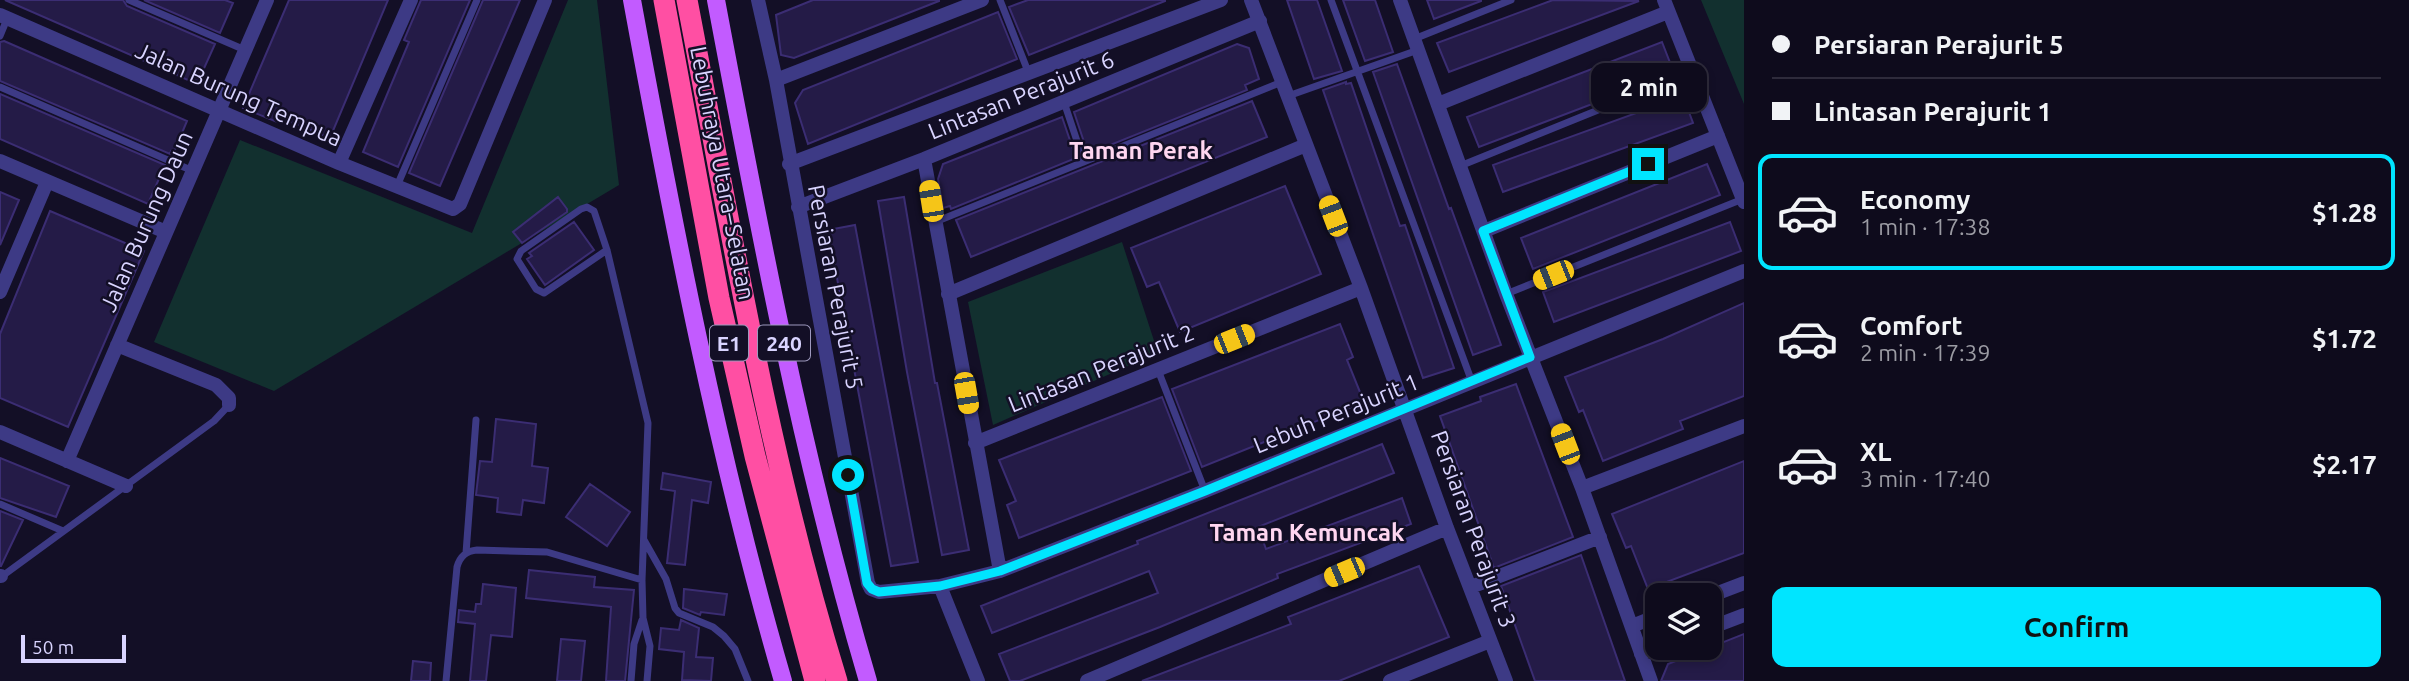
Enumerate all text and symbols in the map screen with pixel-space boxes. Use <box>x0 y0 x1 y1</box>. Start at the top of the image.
text: Persiaran Perajurit 5 <box>1814 30 2064 59</box>
street label: Jalan Burung Tempua <box>132 37 346 151</box>
street label: Lebuhraya Utara–Selatan <box>686 44 760 302</box>
street label: Lintasan Perajurit 6 <box>924 46 1118 144</box>
callout: 2 min <box>1590 62 1706 111</box>
text: 2 min <box>1620 75 1678 100</box>
text: Lintasan Perajurit 1 <box>1814 97 2052 126</box>
street label: Jalan Burung Daun <box>95 127 197 315</box>
district label: Taman Perak <box>1069 137 1214 164</box>
route end <box>1632 148 1664 180</box>
car <box>918 179 945 223</box>
icon: car <box>1776 181 1839 244</box>
street label: Persiaran Perajurit 5 <box>804 183 868 391</box>
text: Economy <box>1860 185 1970 214</box>
car <box>1316 193 1351 239</box>
text: $1.28 <box>2312 198 2377 227</box>
text: 1 min · 17:38 <box>1860 214 1991 239</box>
car <box>1530 257 1577 293</box>
icon: car <box>1776 307 1839 370</box>
text: Comfort <box>1860 311 1963 340</box>
street label: Lintasan Perajurit 2 <box>1004 319 1198 417</box>
car <box>1211 321 1258 357</box>
text: $1.72 <box>2312 324 2377 353</box>
road number: E1 <box>710 326 748 360</box>
road number: 240 <box>758 326 810 360</box>
text: 2 min · 17:39 <box>1860 340 1991 365</box>
street label: Lebuh Perajurit 1 <box>1250 368 1422 458</box>
car <box>953 370 980 416</box>
car <box>1548 421 1583 467</box>
street label: Persiaran Perajurit 3 <box>1427 427 1521 631</box>
icon: car <box>1776 433 1839 496</box>
text: XL <box>1860 437 1891 466</box>
text: $2.17 <box>2312 450 2377 479</box>
route start <box>832 459 864 491</box>
text: 3 min · 17:40 <box>1860 466 1991 491</box>
district label: Taman Kemuncak <box>1210 519 1405 546</box>
car <box>1321 554 1368 590</box>
map controls <box>1645 583 1722 660</box>
button: layers <box>1645 583 1722 660</box>
button: Confirm <box>1772 587 2381 667</box>
scale bar <box>21 632 126 664</box>
text: 50 m <box>32 636 74 658</box>

